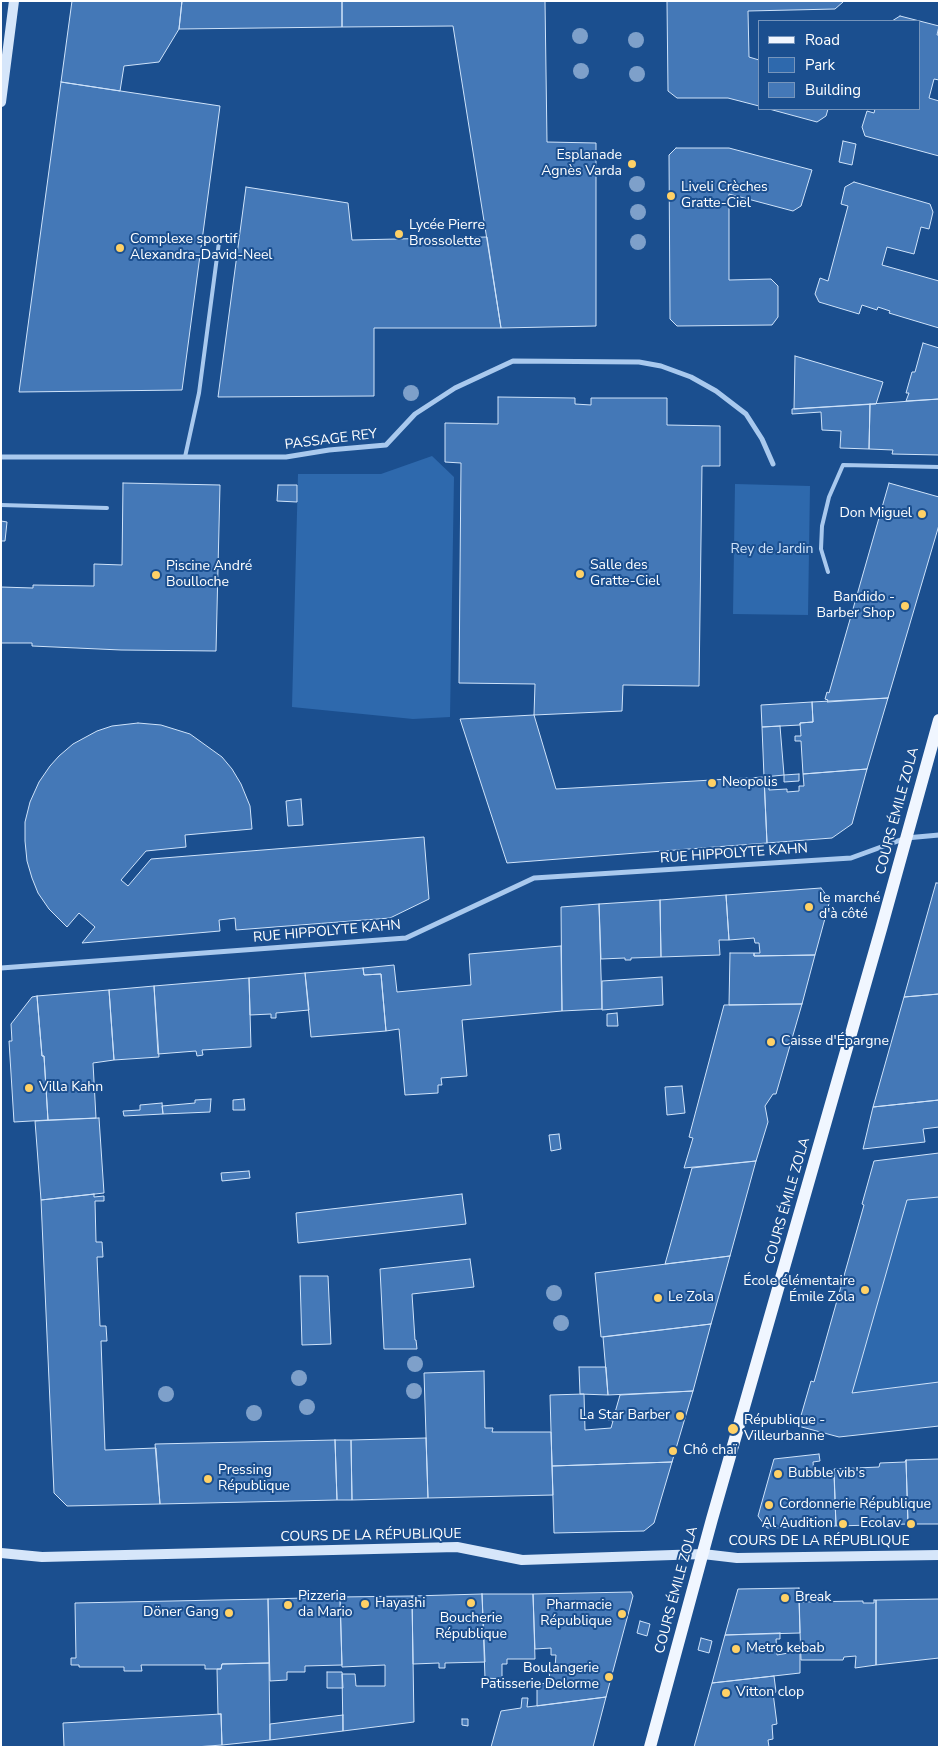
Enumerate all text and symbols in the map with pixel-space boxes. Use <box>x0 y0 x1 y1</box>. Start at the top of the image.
legend <box>758 20 920 110</box>
text: Road <box>805 30 840 50</box>
text: Park <box>805 55 835 75</box>
text: Building <box>805 80 861 100</box>
place label: Esplanade Agnès Varda <box>541 148 622 180</box>
marker: Esplanade Agnès Varda <box>626 158 638 170</box>
place label: Liveli Crèches Gratte-Ciel <box>681 180 768 212</box>
marker: Liveli Crèches Gratte-Ciel <box>665 190 677 202</box>
place label: Lycée Pierre Brossolette <box>409 218 485 250</box>
marker: Lycée Pierre Brossolette <box>393 228 405 240</box>
place label: Complexe sportif Alexandra-David-Neel <box>130 232 272 264</box>
marker: Complexe sportif Alexandra-David-Neel <box>114 242 126 254</box>
street label: PASSAGE REY <box>284 426 378 454</box>
place label: Don Miguel <box>839 506 912 522</box>
marker: Don Miguel <box>916 508 928 520</box>
park label: Rey de Jardin <box>731 542 813 558</box>
place label: Salle des Gratte-Ciel <box>590 558 660 590</box>
place label: Piscine André Boulloche <box>166 559 252 592</box>
marker: Salle des Gratte-Ciel <box>574 568 586 580</box>
marker: Piscine André Boulloche <box>150 569 162 581</box>
place label: Bandido - Barber Shop <box>816 590 895 622</box>
marker: Bandido - Barber Shop <box>899 600 911 612</box>
street label: COURS ÉMILE ZOLA <box>873 746 923 876</box>
place label: Neopolis <box>722 775 778 791</box>
marker: Neopolis <box>706 777 718 789</box>
street label: RUE HIPPOLYTE KAHN <box>659 840 809 868</box>
place label: le marché d'à côté <box>819 891 880 924</box>
marker: le marché d'à côté <box>803 901 815 913</box>
street label: RUE HIPPOLYTE KAHN <box>252 917 402 947</box>
place label: Caisse d'Épargne <box>781 1034 889 1050</box>
marker: Caisse d'Épargne <box>765 1036 777 1048</box>
place label: Villa Kahn <box>39 1080 103 1096</box>
marker: Villa Kahn <box>23 1082 35 1094</box>
street label: COURS ÉMILE ZOLA <box>762 1136 814 1266</box>
place label: École élémentaire Émile Zola <box>743 1274 855 1306</box>
marker: École élémentaire Émile Zola <box>859 1284 871 1296</box>
place label: Le Zola <box>668 1290 714 1306</box>
marker: Le Zola <box>652 1292 664 1304</box>
place label: La Star Barber <box>579 1408 670 1424</box>
marker: La Star Barber <box>674 1410 686 1422</box>
place label: République - Villeurbanne <box>744 1413 825 1445</box>
marker: République - Villeurbanne <box>726 1422 740 1436</box>
place label: Chô chaï <box>683 1443 737 1459</box>
marker: Chô chaï <box>667 1445 679 1457</box>
place label: Pressing République <box>218 1463 290 1495</box>
place label: Bubble vib's <box>788 1466 865 1482</box>
marker: Bubble vib's <box>772 1468 784 1480</box>
marker: Pressing République <box>202 1473 214 1485</box>
place label: Cordonnerie République <box>779 1497 931 1513</box>
marker: Cordonnerie République <box>763 1499 775 1511</box>
place label: Al Audition <box>762 1516 833 1532</box>
place label: Ecolav <box>860 1516 901 1532</box>
marker: Al Audition <box>837 1518 849 1530</box>
marker: Ecolav <box>905 1518 917 1530</box>
street label: COURS ÉMILE ZOLA <box>652 1525 702 1655</box>
street label: COURS DE LA RÉPUBLIQUE <box>280 1526 462 1546</box>
street label: COURS DE LA RÉPUBLIQUE <box>728 1534 910 1550</box>
place label: Pizzeria da Mario <box>298 1589 353 1621</box>
place label: Break <box>795 1590 831 1606</box>
marker: Break <box>779 1592 791 1604</box>
place label: Hayashi <box>375 1596 425 1612</box>
marker: Boucherie République <box>465 1597 477 1609</box>
marker: Hayashi <box>359 1598 371 1610</box>
place label: Pharmacie République <box>540 1598 612 1630</box>
marker: Pizzeria da Mario <box>282 1599 294 1611</box>
place label: Döner Gang <box>143 1605 219 1621</box>
marker: Döner Gang <box>223 1607 235 1619</box>
marker: Pharmacie République <box>616 1608 628 1620</box>
place label: Boucherie République <box>435 1611 507 1644</box>
place label: Metro kebab <box>746 1641 825 1657</box>
marker: Metro kebab <box>730 1643 742 1655</box>
place label: Boulangerie Patisserie Delorme <box>481 1661 599 1694</box>
marker: Boulangerie Patisserie Delorme <box>603 1671 615 1683</box>
place label: Vitton clop <box>736 1685 804 1701</box>
marker: Vitton clop <box>720 1687 732 1699</box>

